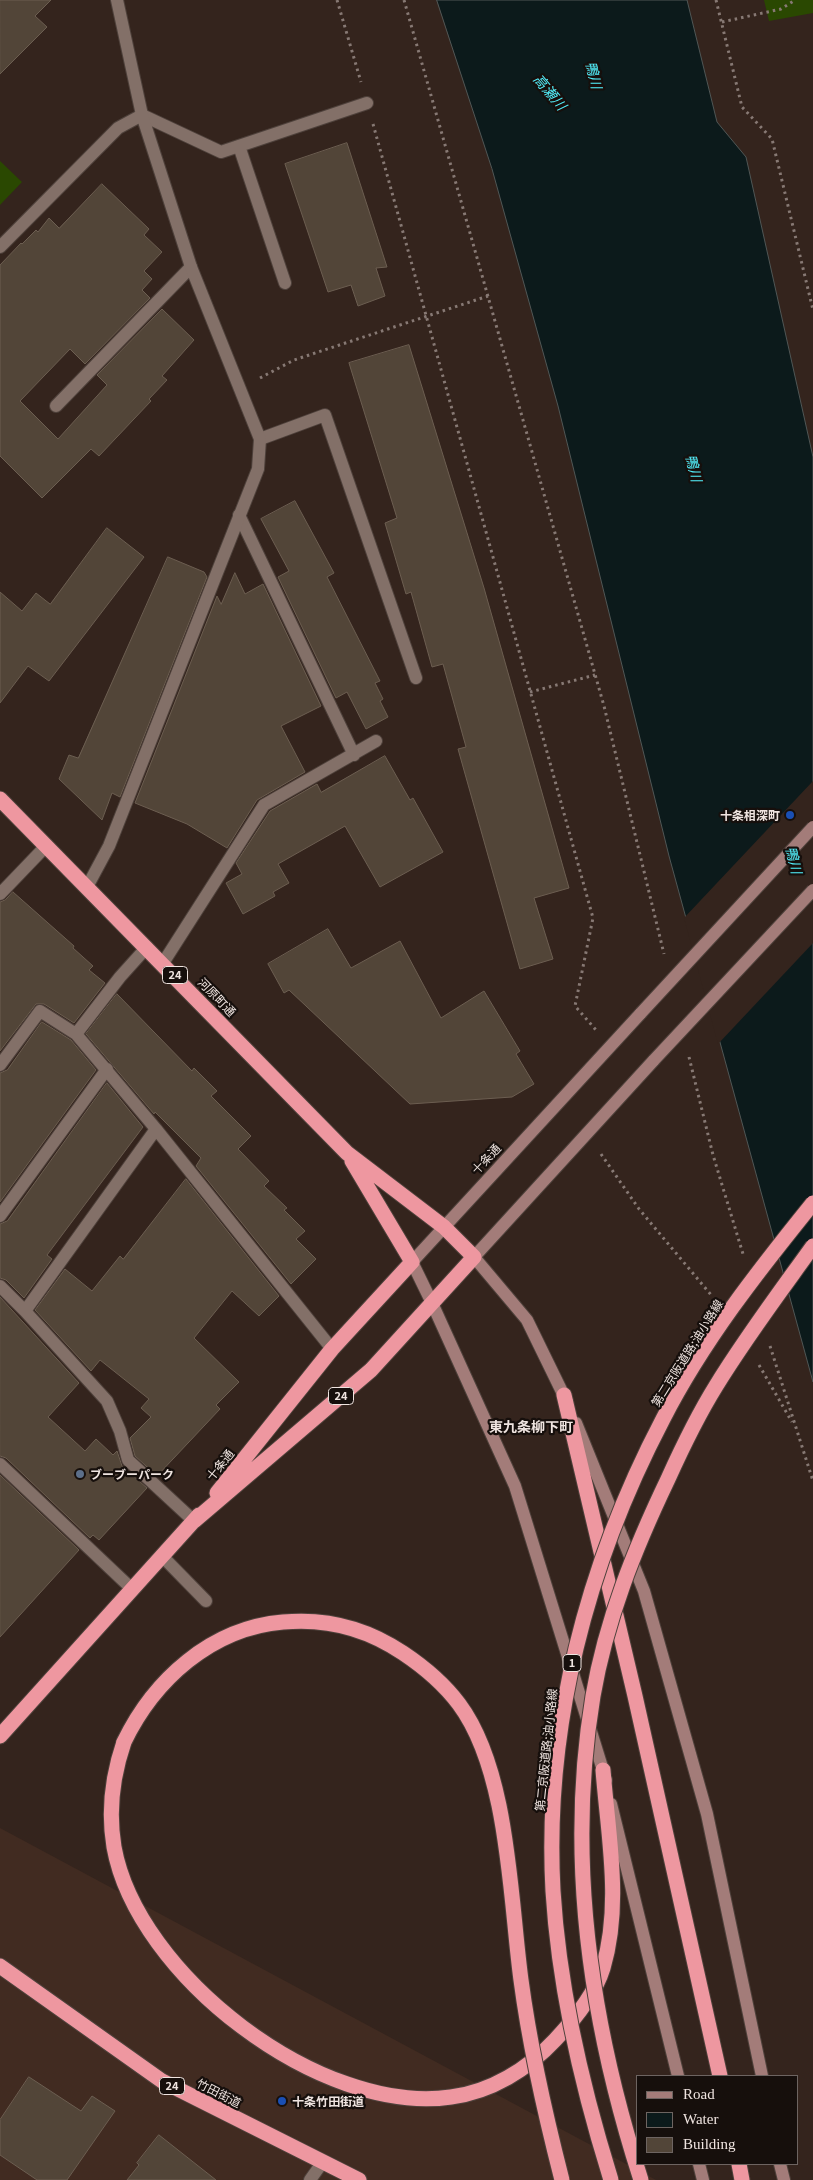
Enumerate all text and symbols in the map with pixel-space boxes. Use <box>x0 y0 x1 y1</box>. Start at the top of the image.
water label: 鴨川 <box>582 59 606 91</box>
water label: 高瀬川 <box>530 71 570 113</box>
water label: 鴨川 <box>682 452 706 484</box>
place label: 十条相深町 <box>720 808 780 822</box>
marker: 十条相深町 <box>784 809 796 821</box>
water label: 鴨川 <box>782 844 806 876</box>
road number: 24 <box>162 966 188 984</box>
street label: 河原町通 <box>195 975 239 1019</box>
street label: 十条通 <box>468 1141 504 1177</box>
street label: 第二京阪道路;油小路線 <box>648 1297 726 1409</box>
road number: 24 <box>328 1388 354 1404</box>
district label: 東九条柳下町 <box>489 1419 573 1435</box>
street label: 十条通 <box>203 1446 237 1484</box>
place label: ブーブーパーク <box>90 1467 174 1481</box>
marker: ブーブーパーク <box>74 1468 86 1480</box>
road number: 1 <box>563 1655 581 1672</box>
street label: 第二京阪道路;油小路線 <box>532 1688 560 1812</box>
legend <box>636 2075 798 2165</box>
street label: 竹田街道 <box>194 2076 244 2110</box>
road number: 24 <box>160 2078 184 2094</box>
text: Road <box>683 2086 715 2102</box>
place label: 十条竹田街道 <box>292 2094 364 2108</box>
marker: 十条竹田街道 <box>276 2095 288 2107</box>
text: Water <box>683 2111 718 2127</box>
text: Building <box>683 2136 736 2152</box>

